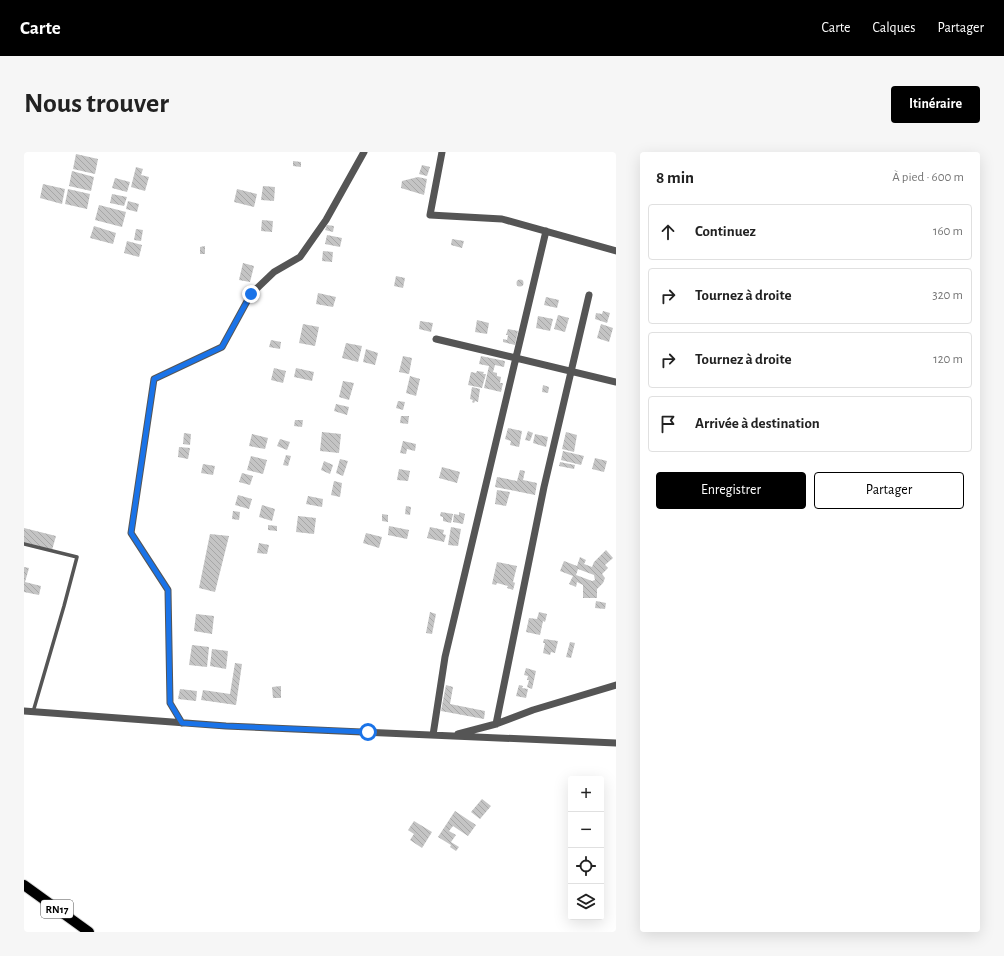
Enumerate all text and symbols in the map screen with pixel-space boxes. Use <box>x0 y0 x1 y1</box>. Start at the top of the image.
text: Carte <box>20 19 61 38</box>
text: Carte <box>822 21 850 35</box>
text: Calques <box>872 21 916 35</box>
text: Partager <box>938 21 984 35</box>
button: Itinéraire <box>891 86 980 123</box>
text: Nous trouver <box>24 90 169 118</box>
text: 8 min <box>656 169 694 186</box>
text: À pied · 600 m <box>892 171 964 184</box>
icon: ahead <box>657 221 679 243</box>
text: Continuez <box>695 224 756 239</box>
text: 160 m <box>933 225 963 238</box>
route end <box>242 285 260 303</box>
icon: right <box>657 285 679 307</box>
text: Tournez à droite <box>695 288 792 303</box>
text: 320 m <box>932 289 963 302</box>
icon: right <box>657 349 679 371</box>
text: Tournez à droite <box>695 352 792 367</box>
text: 120 m <box>933 353 963 366</box>
icon: arrive <box>657 413 679 435</box>
text: Arrivée à destination <box>695 416 820 431</box>
button: Enregistrer <box>656 472 806 509</box>
button: Partager <box>814 472 964 509</box>
route start <box>359 723 377 741</box>
map controls <box>568 776 604 920</box>
button: + <box>568 776 604 812</box>
button: − <box>568 812 604 848</box>
button: locate <box>568 848 604 884</box>
button: layers <box>568 884 604 920</box>
road number: RN17 <box>41 900 73 918</box>

